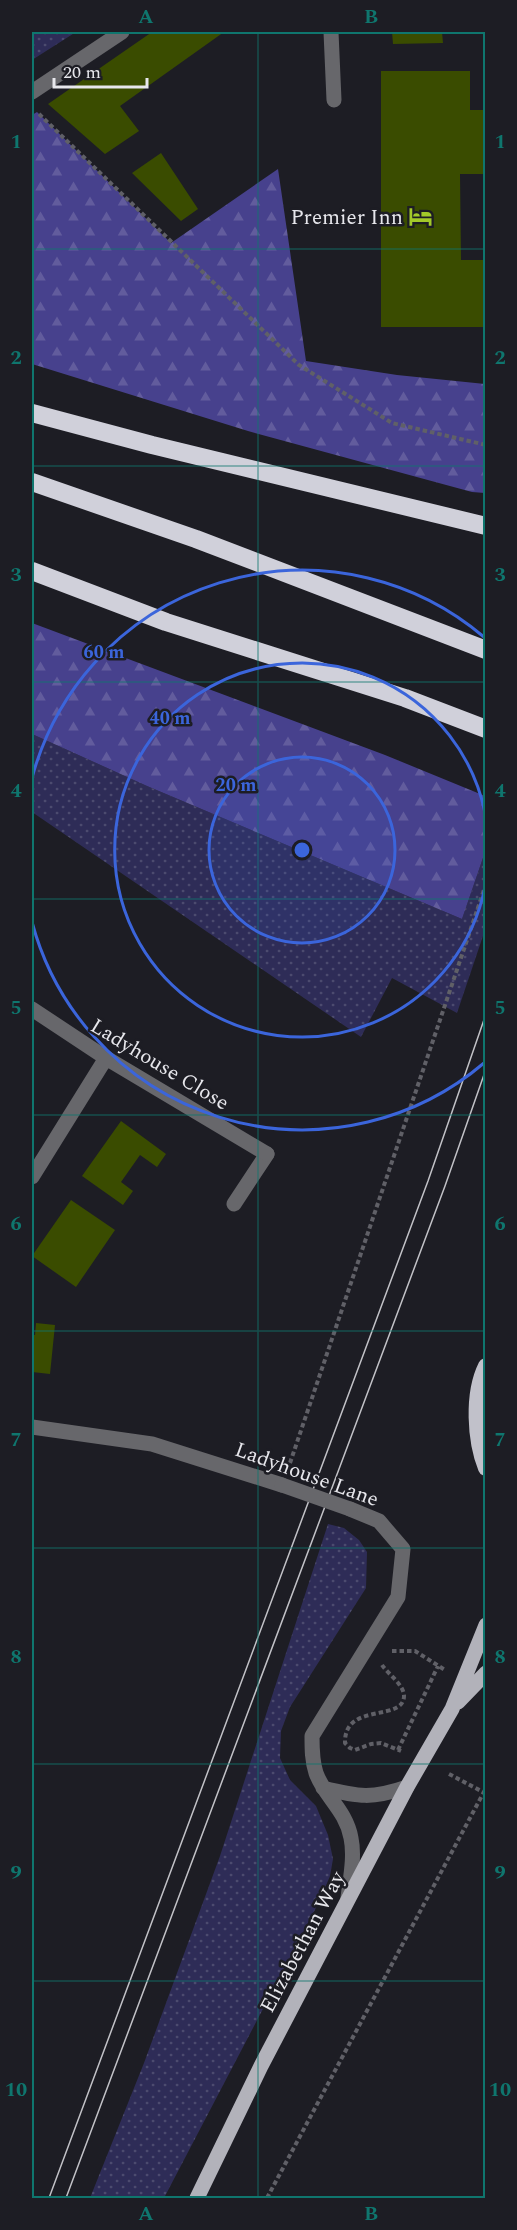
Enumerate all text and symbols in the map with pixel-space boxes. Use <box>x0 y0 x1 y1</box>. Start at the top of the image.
text: A <box>138 2 154 32</box>
text: B <box>364 2 378 32</box>
scale bar <box>54 51 147 89</box>
text: 20 m <box>63 59 101 86</box>
text: 1 <box>10 127 22 157</box>
text: 1 <box>494 127 506 157</box>
place label: Premier Inn <box>290 202 403 234</box>
hotel icon: Premier Inn <box>408 204 434 230</box>
text: 2 <box>10 343 22 373</box>
text: 2 <box>494 343 506 373</box>
text: 3 <box>10 560 22 590</box>
text: 3 <box>494 560 506 590</box>
text: 60 m <box>84 639 124 666</box>
text: 40 m <box>150 705 190 732</box>
text: 20 m <box>216 772 256 799</box>
text: 4 <box>10 776 22 806</box>
text: 4 <box>494 776 506 806</box>
centre of rings <box>292 840 312 860</box>
text: 5 <box>10 993 22 1023</box>
text: 5 <box>494 993 506 1023</box>
street label: Ladyhouse Close <box>84 1011 235 1119</box>
text: 6 <box>10 1209 22 1239</box>
text: 6 <box>494 1209 506 1239</box>
text: 7 <box>10 1425 22 1455</box>
text: 7 <box>494 1425 506 1455</box>
street label: Ladyhouse Lane <box>230 1434 383 1516</box>
text: 8 <box>10 1642 22 1672</box>
text: 8 <box>494 1642 506 1672</box>
text: 9 <box>10 1858 22 1888</box>
text: 9 <box>494 1858 506 1888</box>
street label: Elizabethan Way <box>252 1865 354 2019</box>
text: 10 <box>5 2075 27 2105</box>
text: 10 <box>489 2075 511 2105</box>
text: A <box>138 2199 154 2229</box>
text: B <box>364 2199 378 2229</box>

